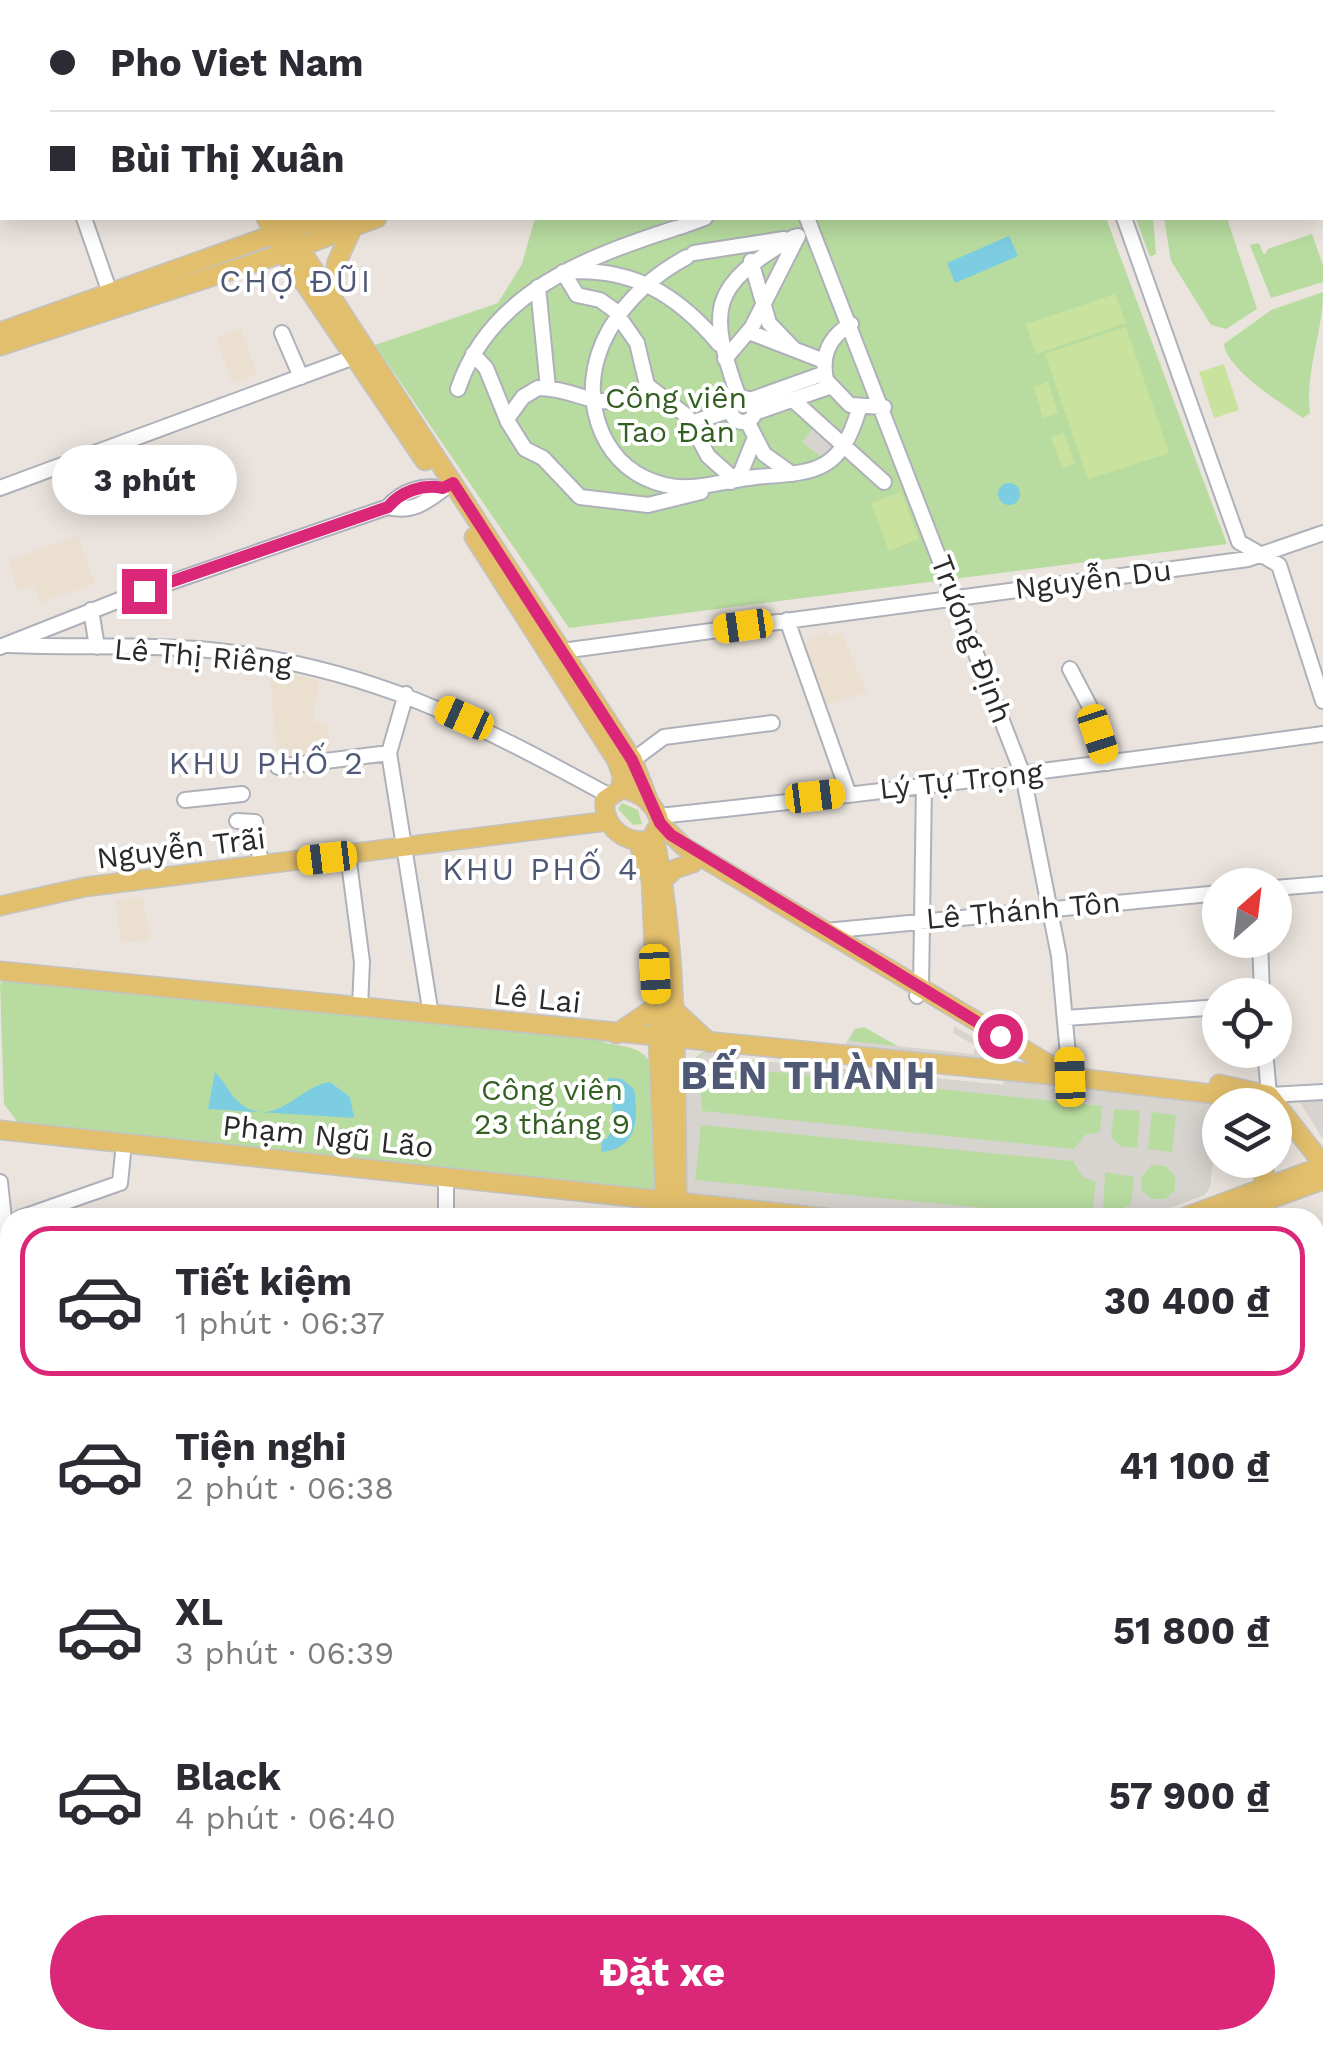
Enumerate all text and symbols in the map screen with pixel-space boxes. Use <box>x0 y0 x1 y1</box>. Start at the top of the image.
text: Pho Viet Nam <box>110 41 364 85</box>
text: Bùi Thị Xuân <box>110 137 345 181</box>
district label: CHỢ ĐŨI <box>219 262 373 300</box>
park label: Công viên Tao Đàn <box>605 380 747 449</box>
callout: 3 phút <box>52 446 236 516</box>
text: 3 phút <box>94 461 195 499</box>
street label: Trương Định <box>924 550 1020 728</box>
street label: Nguyễn Du <box>1013 552 1173 606</box>
route end <box>122 569 167 614</box>
car <box>711 607 775 645</box>
street label: Lê Thị Riêng <box>113 631 293 681</box>
car <box>430 692 498 744</box>
car <box>1074 701 1122 767</box>
district label: KHU PHỐ 2 <box>168 742 366 782</box>
street label: Lý Tự Trọng <box>878 754 1044 806</box>
car <box>783 777 847 815</box>
street label: Nguyễn Trãi <box>95 820 267 876</box>
car <box>295 839 359 877</box>
district label: KHU PHỐ 4 <box>442 848 640 888</box>
north arrow <box>1202 868 1292 958</box>
map controls <box>1202 868 1292 1178</box>
street label: Lê Thánh Tôn <box>924 884 1122 936</box>
car <box>638 943 672 1005</box>
street label: Lê Lai <box>491 976 583 1020</box>
button: locate <box>1202 978 1292 1068</box>
route start <box>978 1014 1023 1059</box>
car <box>1054 1046 1086 1108</box>
district label: BẾN THÀNH <box>680 1049 938 1099</box>
park label: Công viên 23 tháng 9 <box>474 1072 630 1141</box>
button: layers <box>1202 1088 1292 1178</box>
street label: Phạm Ngũ Lão <box>221 1108 435 1164</box>
icon: car <box>55 1256 145 1346</box>
text: Tiết kiệm <box>175 1260 352 1304</box>
text: 30 400 ₫ <box>1104 1279 1270 1323</box>
text: 1 phút · 06:37 <box>175 1304 385 1342</box>
icon: car <box>55 1421 145 1511</box>
text: Tiện nghi <box>175 1425 346 1469</box>
text: 41 100 ₫ <box>1119 1444 1270 1488</box>
text: 2 phút · 06:38 <box>175 1469 394 1507</box>
icon: car <box>55 1586 145 1676</box>
text: XL <box>175 1590 223 1634</box>
text: 51 800 ₫ <box>1113 1609 1270 1653</box>
text: 3 phút · 06:39 <box>175 1634 394 1672</box>
icon: car <box>55 1751 145 1841</box>
text: Black <box>175 1755 281 1799</box>
text: 57 900 ₫ <box>1109 1774 1270 1818</box>
text: 4 phút · 06:40 <box>175 1799 396 1837</box>
button: Đặt xe <box>50 1915 1275 2030</box>

